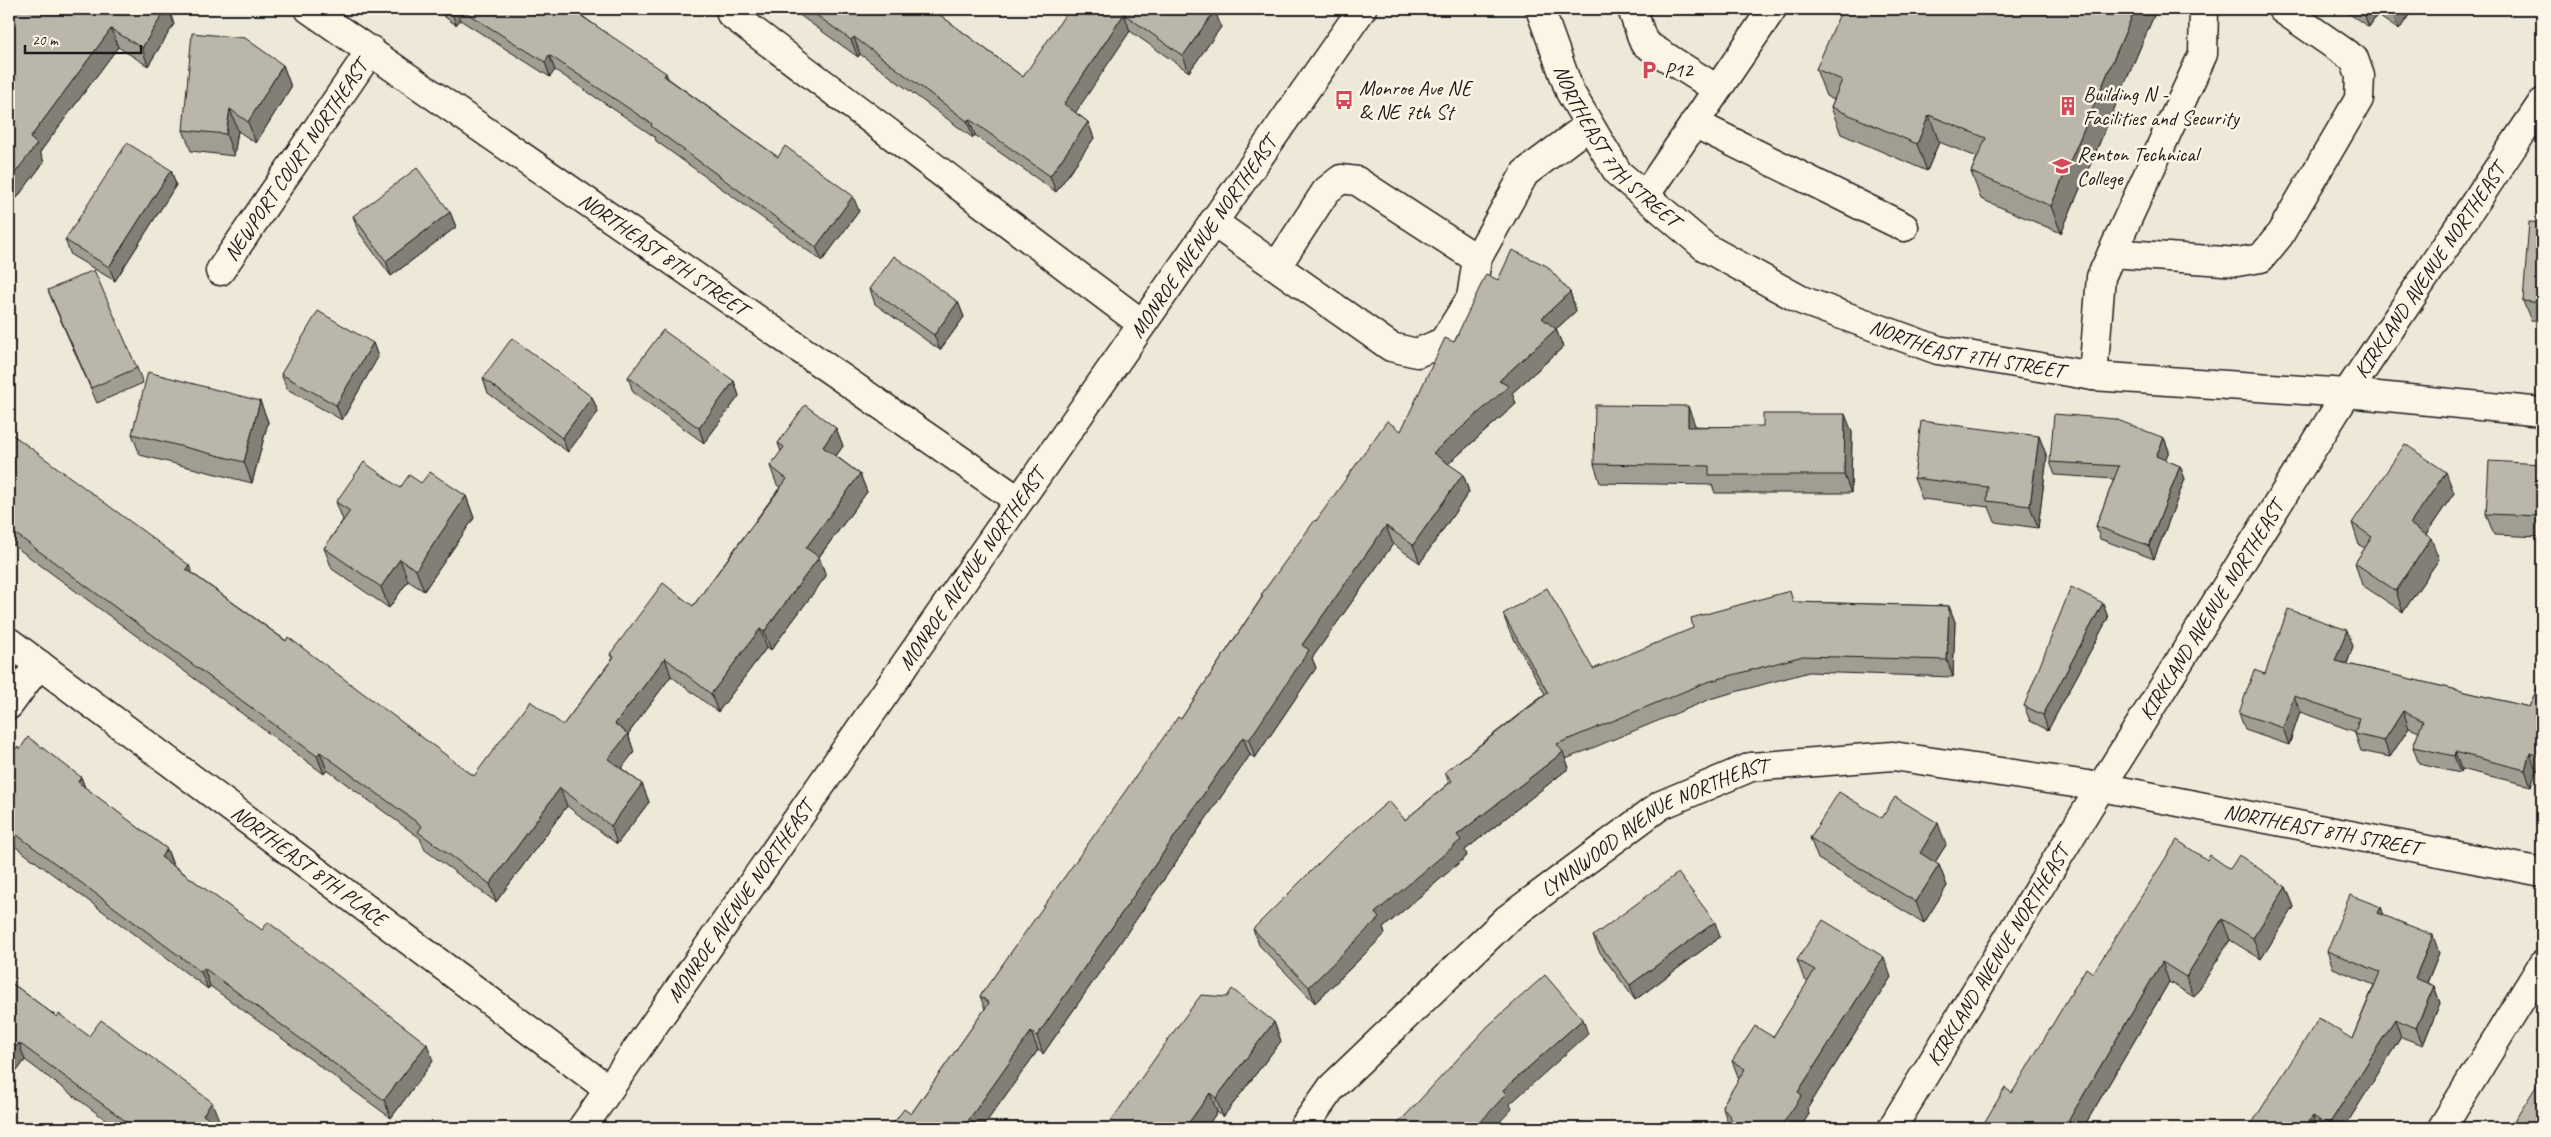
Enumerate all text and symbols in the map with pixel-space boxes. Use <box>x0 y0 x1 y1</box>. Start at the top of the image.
scale bar <box>25 22 141 54</box>
text: 20 m <box>32 31 59 50</box>
street label: NEWPORT COURT NORTHEAST <box>218 51 376 266</box>
place label: P12 <box>1664 57 1694 83</box>
parking icon: P12 <box>1638 59 1660 81</box>
street label: NORTHEAST 7TH STREET <box>1548 61 1689 236</box>
place label: Monroe Ave NE & NE 7th St <box>1359 75 1474 125</box>
place label: Building N - Facilities and Security <box>2083 81 2241 131</box>
bus stop icon: Monroe Ave NE & NE 7th St <box>1333 89 1355 111</box>
building icon: Building N - Facilities and Security <box>2057 95 2079 117</box>
street label: MONROE AVENUE NORTHEAST <box>1124 127 1285 343</box>
place label: Renton Technical College <box>2077 141 2202 191</box>
street label: KIRKLAND AVENUE NORTHEAST <box>2348 154 2514 383</box>
school or university icon: Renton Technical College <box>2051 155 2073 177</box>
street label: NORTHEAST 8TH STREET <box>574 187 757 325</box>
street label: NORTHEAST 7TH STREET <box>1866 313 2071 385</box>
street label: MONROE AVENUE NORTHEAST <box>892 459 1054 675</box>
street label: KIRKLAND AVENUE NORTHEAST <box>2133 492 2292 725</box>
street label: LYNNWOOD AVENUE NORTHEAST <box>1536 752 1773 903</box>
street label: MONROE AVENUE NORTHEAST <box>661 792 822 1007</box>
street label: NORTHEAST 8TH STREET <box>2222 798 2428 862</box>
street label: NORTHEAST 8TH PLACE <box>226 799 393 933</box>
street label: KIRKLAND AVENUE NORTHEAST <box>1920 837 2078 1070</box>

